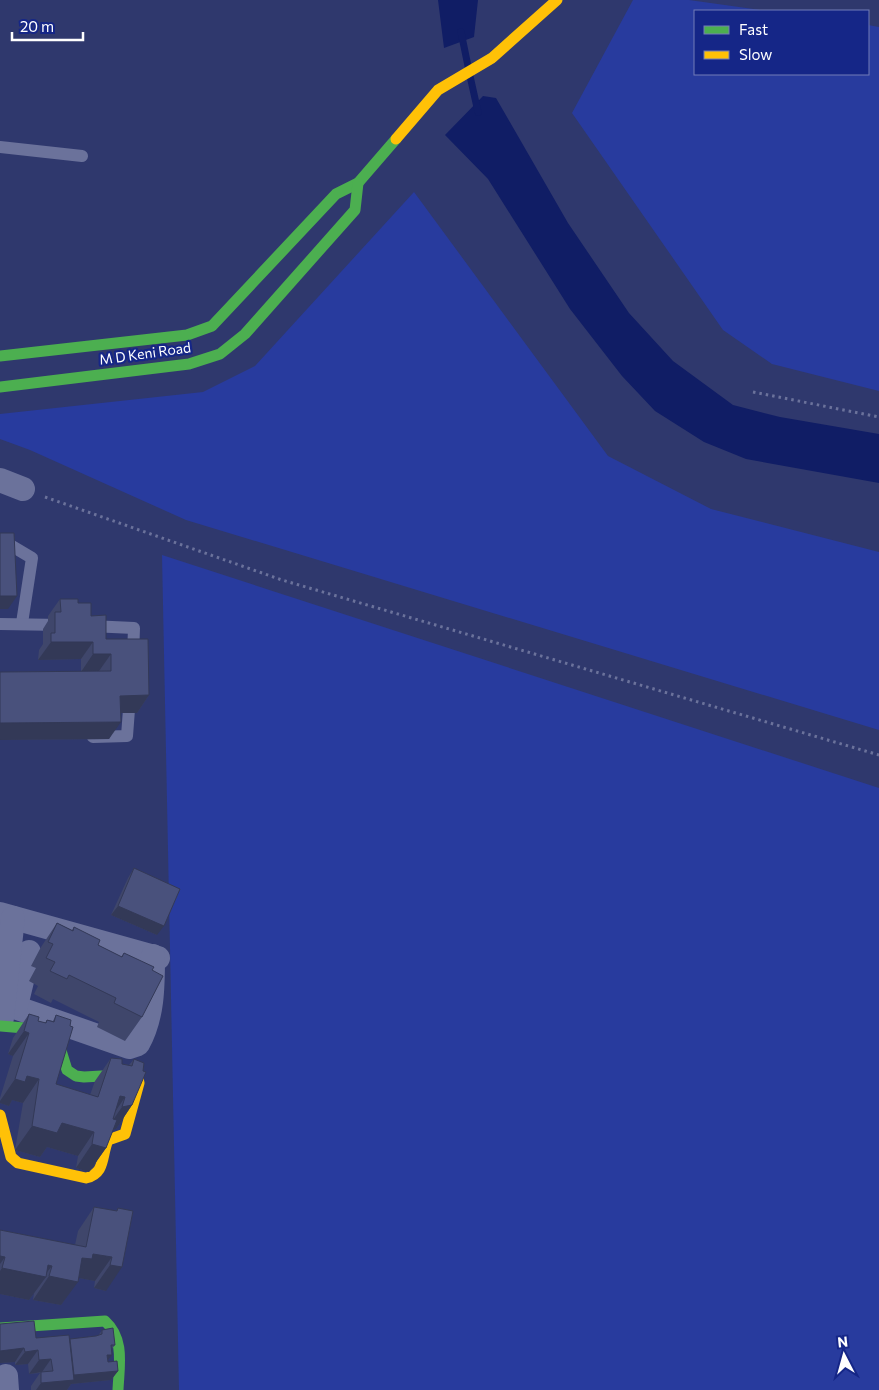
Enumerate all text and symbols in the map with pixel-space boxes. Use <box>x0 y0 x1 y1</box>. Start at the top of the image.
scale bar <box>12 10 84 42</box>
legend <box>694 10 869 75</box>
text: 20 m <box>20 17 54 35</box>
text: Fast <box>739 20 768 38</box>
text: Slow <box>739 45 772 63</box>
street label: M D Keni Road <box>98 338 192 368</box>
north arrow <box>819 1330 869 1380</box>
text: N <box>836 1333 849 1351</box>

